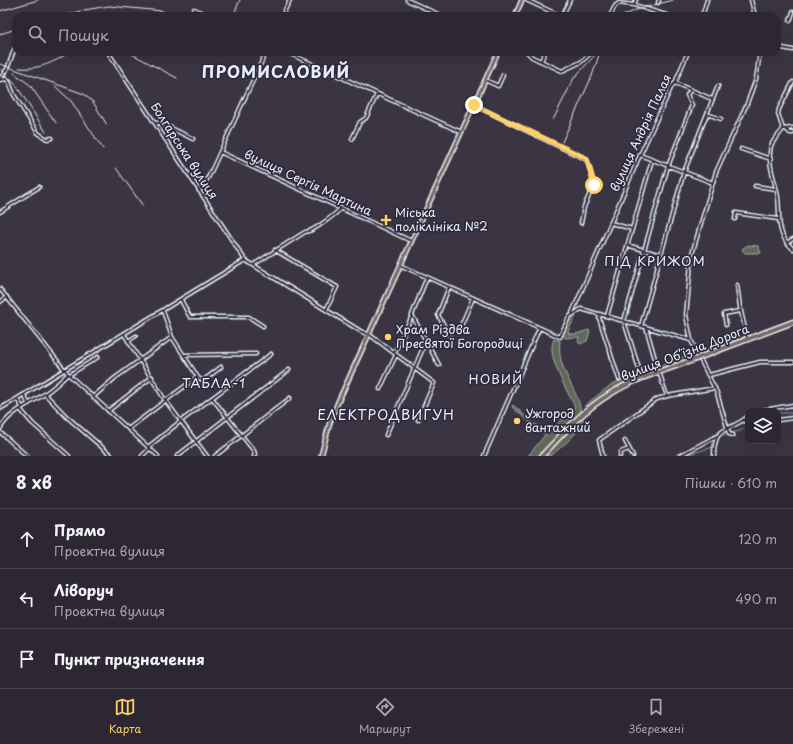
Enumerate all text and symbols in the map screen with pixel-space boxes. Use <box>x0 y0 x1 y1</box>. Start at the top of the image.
search box <box>12 12 781 56</box>
icon: search <box>26 23 48 45</box>
text: Пошук <box>58 23 109 46</box>
district label: ПРОМИСЛОВИЙ <box>202 59 350 83</box>
street label: вулиця Андрія Палая <box>605 71 675 194</box>
route end <box>465 96 483 114</box>
street label: Болгарська вулиця <box>147 99 223 202</box>
street label: вулиця Сергія Мартина <box>242 145 376 220</box>
route start <box>585 176 603 194</box>
place label: Міська поліклініка №2 <box>395 203 488 235</box>
marker: Міська поліклініка №2 <box>380 214 392 226</box>
district label: ПІД КРИЖОМ <box>604 251 706 270</box>
street label: вулиця Обʼїзна Дорога <box>618 319 752 385</box>
place label: Храм Різдва Пресвятої Богородиці <box>396 320 523 352</box>
marker: Храм Різдва Пресвятої Богородиці <box>383 332 393 342</box>
district label: НОВИЙ <box>469 369 523 388</box>
district label: ТАБЛА-1 <box>182 373 246 392</box>
district label: ЕЛЕКТРОДВИГУН <box>317 404 455 425</box>
place label: Ужгород вантажний <box>525 404 591 436</box>
map controls <box>745 408 781 444</box>
button: layers <box>745 408 781 444</box>
marker: Ужгород вантажний <box>512 416 522 426</box>
text: 8 хв <box>16 469 52 495</box>
text: Пішки · 610 m <box>685 473 777 492</box>
text: Прямо <box>54 518 105 541</box>
icon: ahead <box>16 528 38 550</box>
text: 120 m <box>738 529 777 548</box>
text: Проектна вулиця <box>54 541 165 560</box>
text: Ліворуч <box>54 578 114 601</box>
icon: left <box>16 588 38 610</box>
text: 490 m <box>735 589 777 608</box>
text: Проектна вулиця <box>54 601 165 620</box>
text: Пункт призначення <box>54 647 205 670</box>
icon: arrive <box>16 648 38 670</box>
tab: Карта <box>109 696 141 737</box>
tab: Маршрут <box>359 696 411 737</box>
tab: Збережені <box>629 696 684 737</box>

